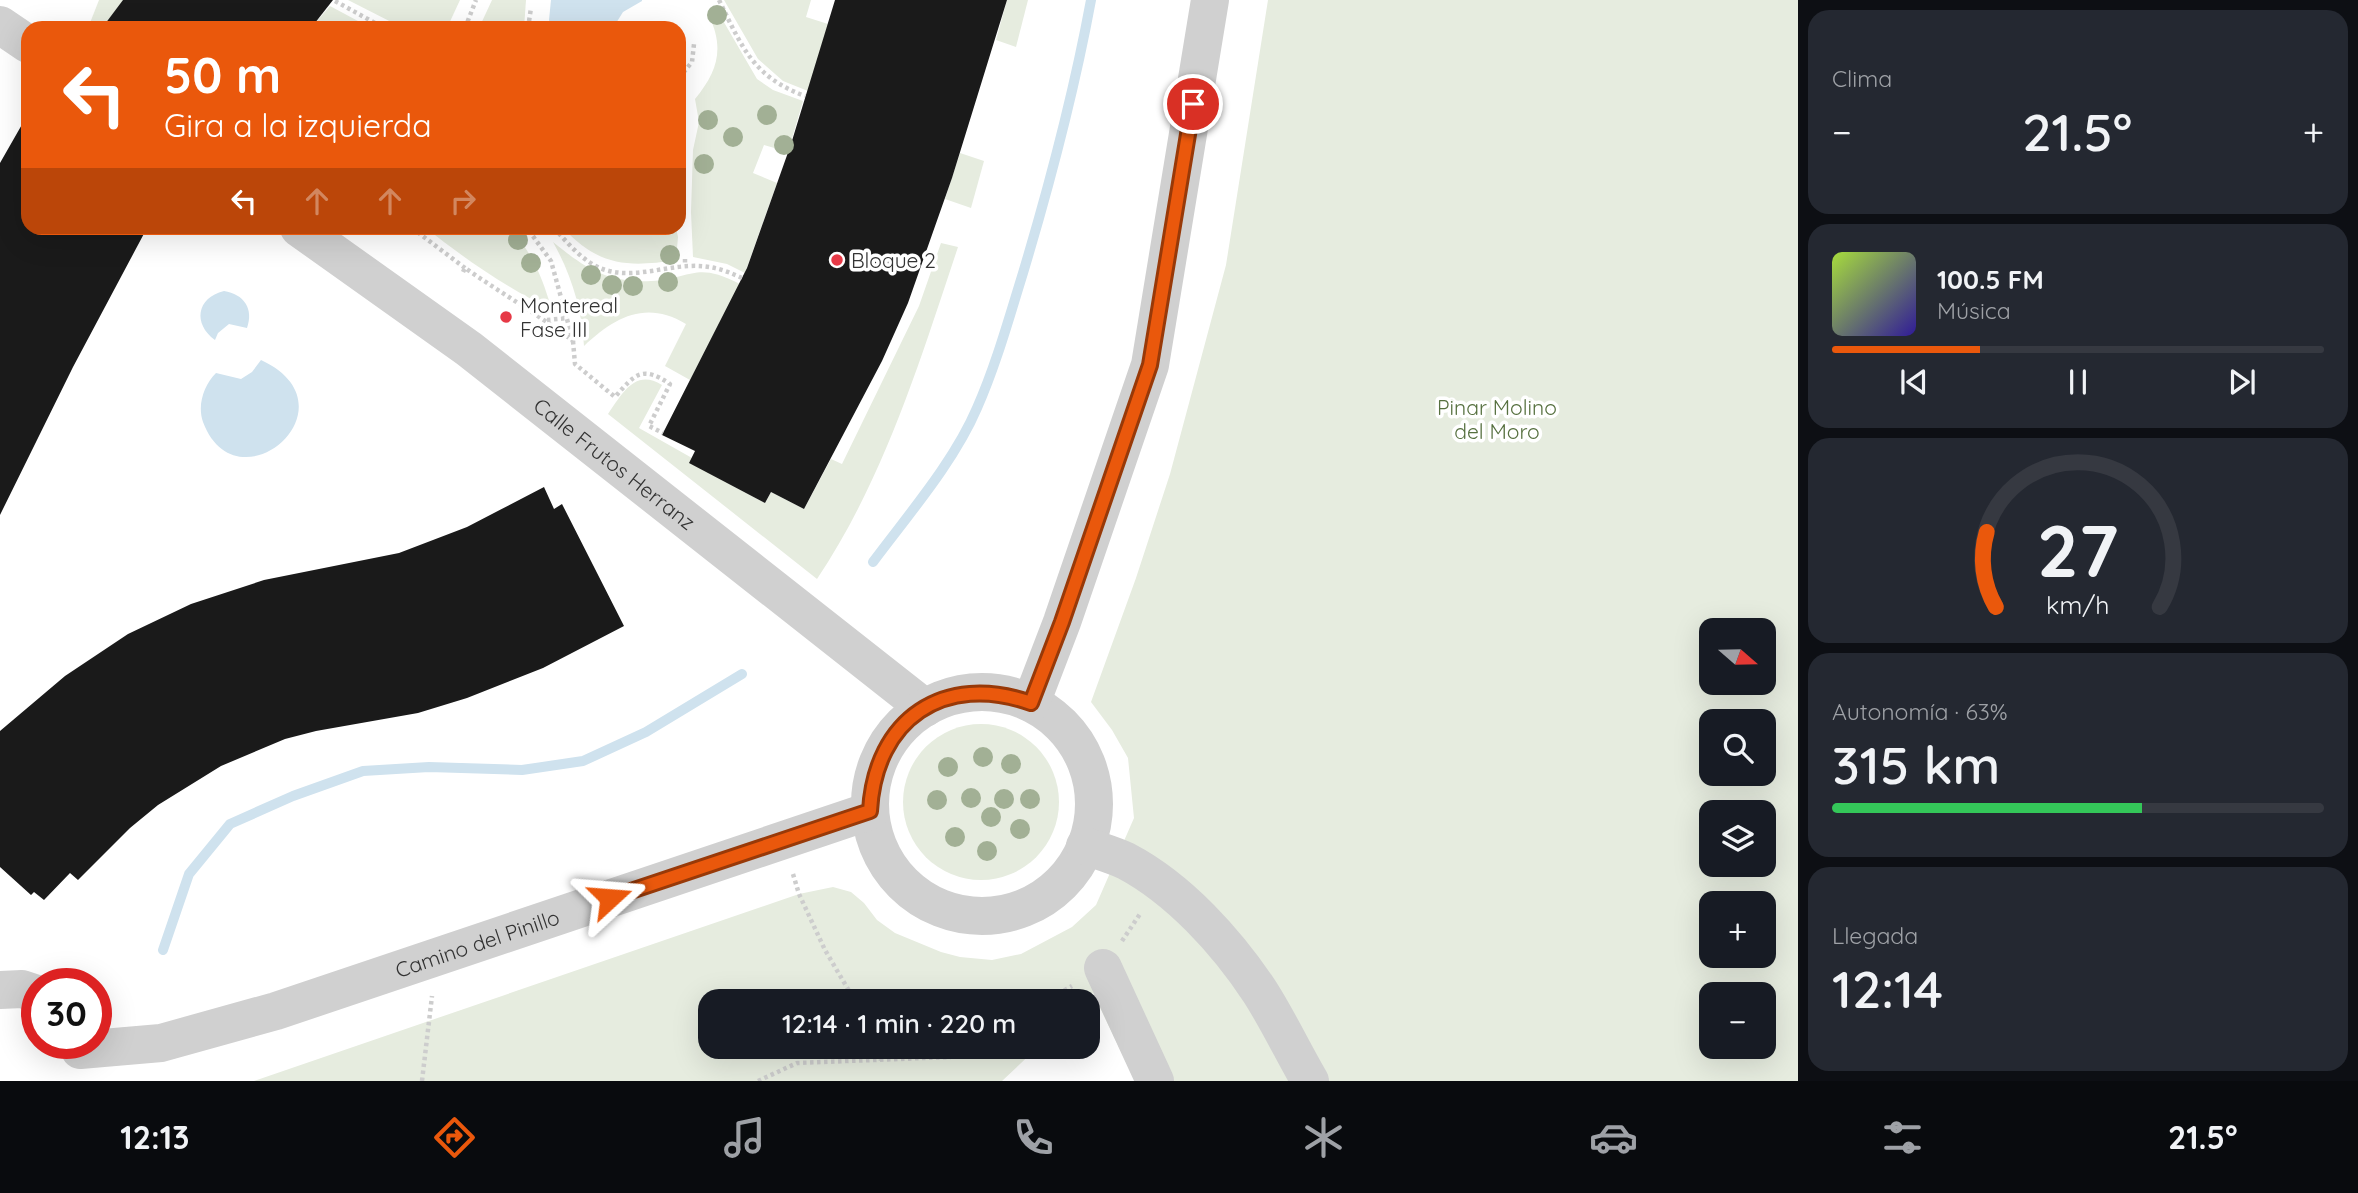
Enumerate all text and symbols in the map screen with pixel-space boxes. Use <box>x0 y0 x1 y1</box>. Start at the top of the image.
text: 50 m <box>164 44 281 105</box>
icon: left <box>49 49 140 140</box>
text: Clima <box>1832 64 1892 93</box>
pin <box>1163 74 1223 134</box>
icon: arrive <box>1174 85 1212 123</box>
text: 21.5° <box>2022 99 2132 164</box>
text: Gira a la izquierda <box>164 105 432 145</box>
text: − <box>1832 108 1852 156</box>
text: + <box>2303 108 2324 156</box>
icon: left <box>225 182 263 220</box>
icon: ahead <box>298 182 336 220</box>
icon: ahead <box>371 182 409 220</box>
icon: right <box>444 182 482 220</box>
place label: Bloque 2 <box>851 247 936 273</box>
marker: Bloque 2 <box>829 252 845 268</box>
text: 100.5 FM <box>1937 263 2044 296</box>
place label: Montereal Fase III <box>520 292 618 342</box>
text: Música <box>1937 296 2011 325</box>
marker: Montereal Fase III <box>498 309 514 325</box>
icon: previous <box>1895 363 1933 401</box>
icon: pause <box>2059 363 2097 401</box>
icon: next <box>2223 363 2261 401</box>
street label: Calle Frutos Herranz <box>529 392 701 535</box>
park label: Pinar Molino del Moro <box>1437 394 1557 444</box>
text: 27 <box>2037 504 2119 595</box>
text: km/h <box>2046 588 2110 619</box>
north arrow <box>1699 618 1776 695</box>
map controls <box>1699 618 1776 1059</box>
text: Autonomía · 63% <box>1832 697 2008 726</box>
button: search <box>1699 709 1776 786</box>
text: 315 km <box>1832 732 2000 797</box>
button: layers <box>1699 800 1776 877</box>
position arrow <box>573 861 647 935</box>
button: + <box>1699 891 1776 968</box>
street label: Camino del Pinillo <box>392 904 563 983</box>
text: Llegada <box>1832 921 1918 950</box>
text: 12:14 <box>1832 956 1943 1021</box>
speed limit sign: 30 <box>21 968 112 1059</box>
button: − <box>1699 982 1776 1059</box>
text: 12:14 · 1 min · 220 m <box>782 1007 1016 1040</box>
icon: directions <box>430 1113 479 1162</box>
icon: music <box>720 1113 769 1162</box>
icon: phone <box>1009 1113 1058 1162</box>
icon: climate <box>1299 1113 1348 1162</box>
icon: car <box>1589 1113 1638 1162</box>
icon: filters <box>1878 1113 1927 1162</box>
text: 12:13 <box>120 1117 189 1157</box>
text: 21.5° <box>2168 1117 2238 1157</box>

